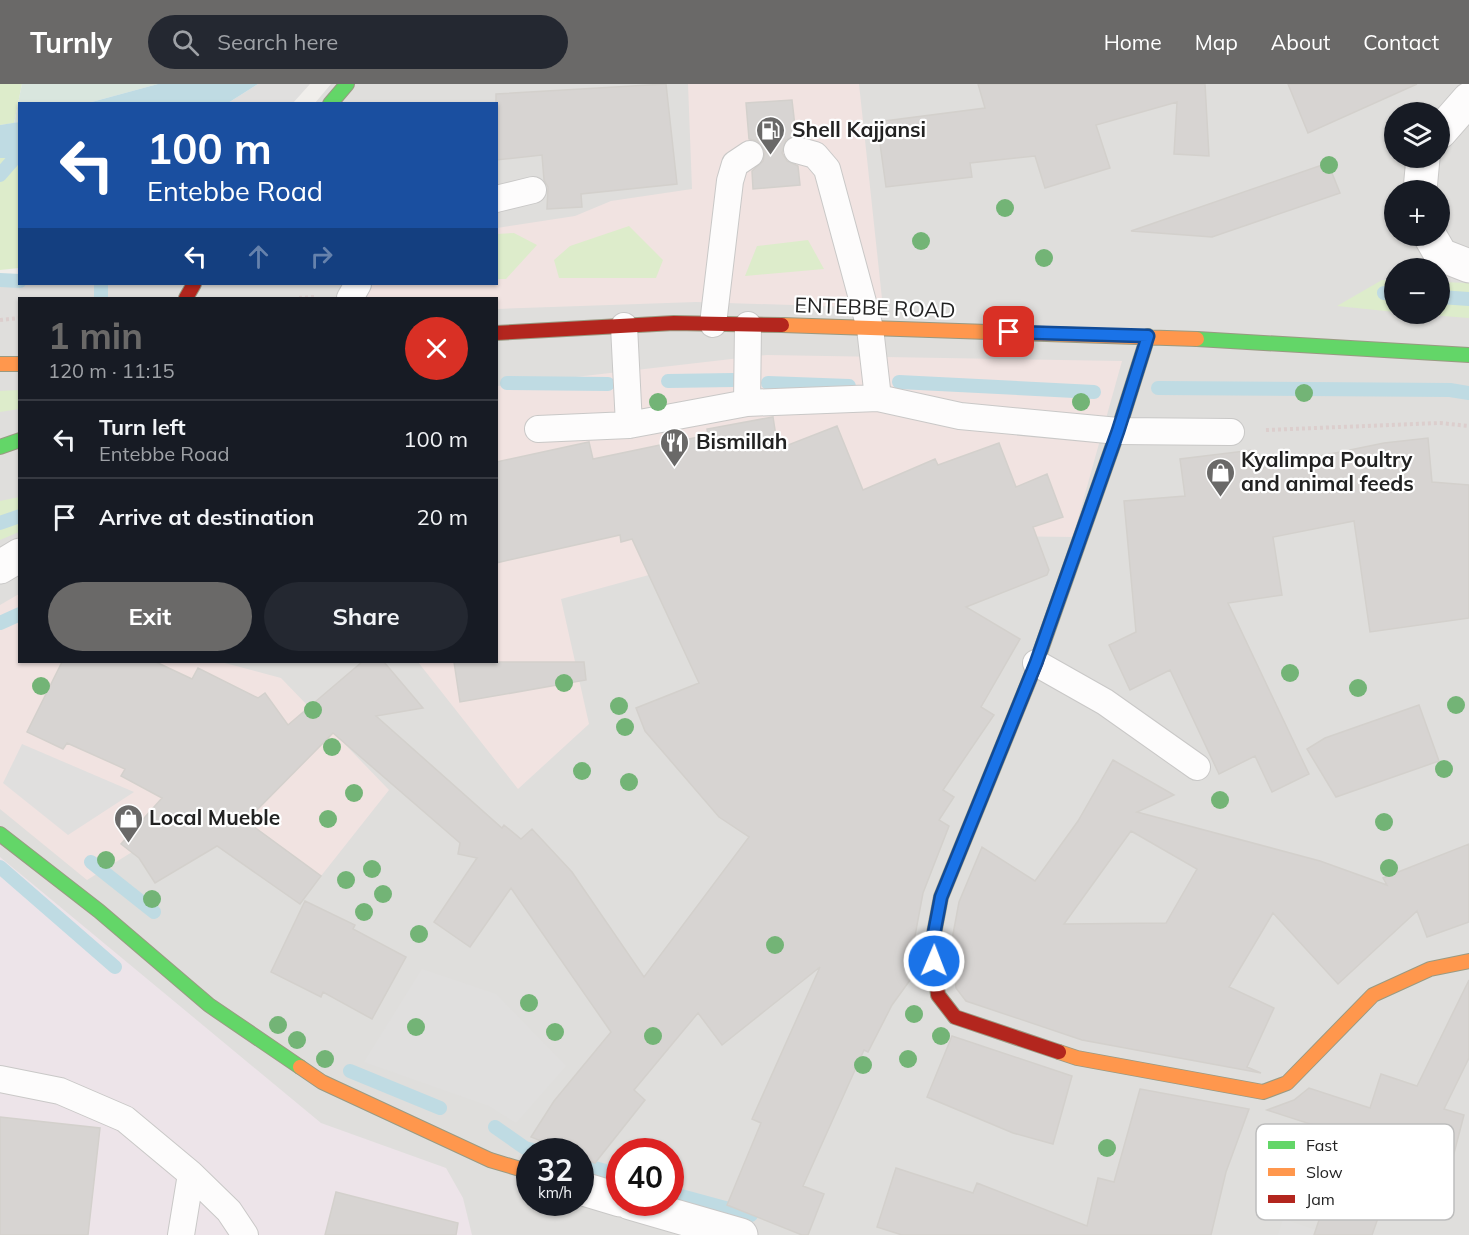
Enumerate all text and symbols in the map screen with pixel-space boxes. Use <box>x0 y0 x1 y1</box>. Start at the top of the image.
search box <box>148 15 568 69</box>
text: Turnly <box>30 25 112 60</box>
icon: search <box>169 26 202 59</box>
text: Search here <box>217 28 338 56</box>
text: Home <box>1104 29 1162 55</box>
text: Map <box>1195 29 1238 55</box>
text: About <box>1271 29 1330 55</box>
text: Contact <box>1363 29 1439 55</box>
map controls <box>1384 102 1450 324</box>
button: layers <box>1384 102 1450 168</box>
fuel station icon: Shell Kajjansi <box>755 114 787 156</box>
place label: Shell Kajjansi <box>792 116 926 142</box>
text: 100 m <box>147 122 272 175</box>
icon: left <box>48 126 126 204</box>
text: Entebbe Road <box>147 174 323 208</box>
button: + <box>1384 180 1450 246</box>
icon: left <box>179 240 212 273</box>
icon: ahead <box>242 240 275 273</box>
icon: right <box>305 240 338 273</box>
button: − <box>1384 258 1450 324</box>
street label: ENTEBBE ROAD <box>794 291 956 323</box>
pin <box>983 306 1034 357</box>
text: 1 min <box>48 313 143 358</box>
icon: arrive <box>992 315 1025 348</box>
button: close <box>405 317 468 380</box>
text: 120 m · 11:15 <box>48 358 174 383</box>
text: Turn left <box>99 413 186 441</box>
icon: left <box>48 423 81 456</box>
text: 100 m <box>403 425 468 453</box>
restaurant icon: Bismillah <box>659 426 691 468</box>
place label: Bismillah <box>696 428 788 454</box>
text: Entebbe Road <box>99 441 229 466</box>
place label: Kyalimpa Poultry and animal feeds <box>1241 446 1414 496</box>
shop icon: Kyalimpa Poultry and animal feeds <box>1204 456 1236 498</box>
icon: arrive <box>48 501 81 534</box>
text: Arrive at destination <box>99 503 314 531</box>
text: 20 m <box>417 503 468 531</box>
button: Exit <box>48 582 252 651</box>
button: Share <box>264 582 468 651</box>
shop icon: Local Mueble <box>112 802 144 844</box>
place label: Local Mueble <box>149 804 280 830</box>
position arrow <box>902 929 966 993</box>
legend <box>1256 1124 1454 1220</box>
text: Fast <box>1306 1135 1338 1155</box>
speed limit sign: 40 <box>606 1138 684 1216</box>
text: 32 <box>537 1151 573 1189</box>
text: Slow <box>1306 1162 1343 1182</box>
text: km/h <box>538 1183 572 1202</box>
text: Jam <box>1306 1189 1335 1209</box>

